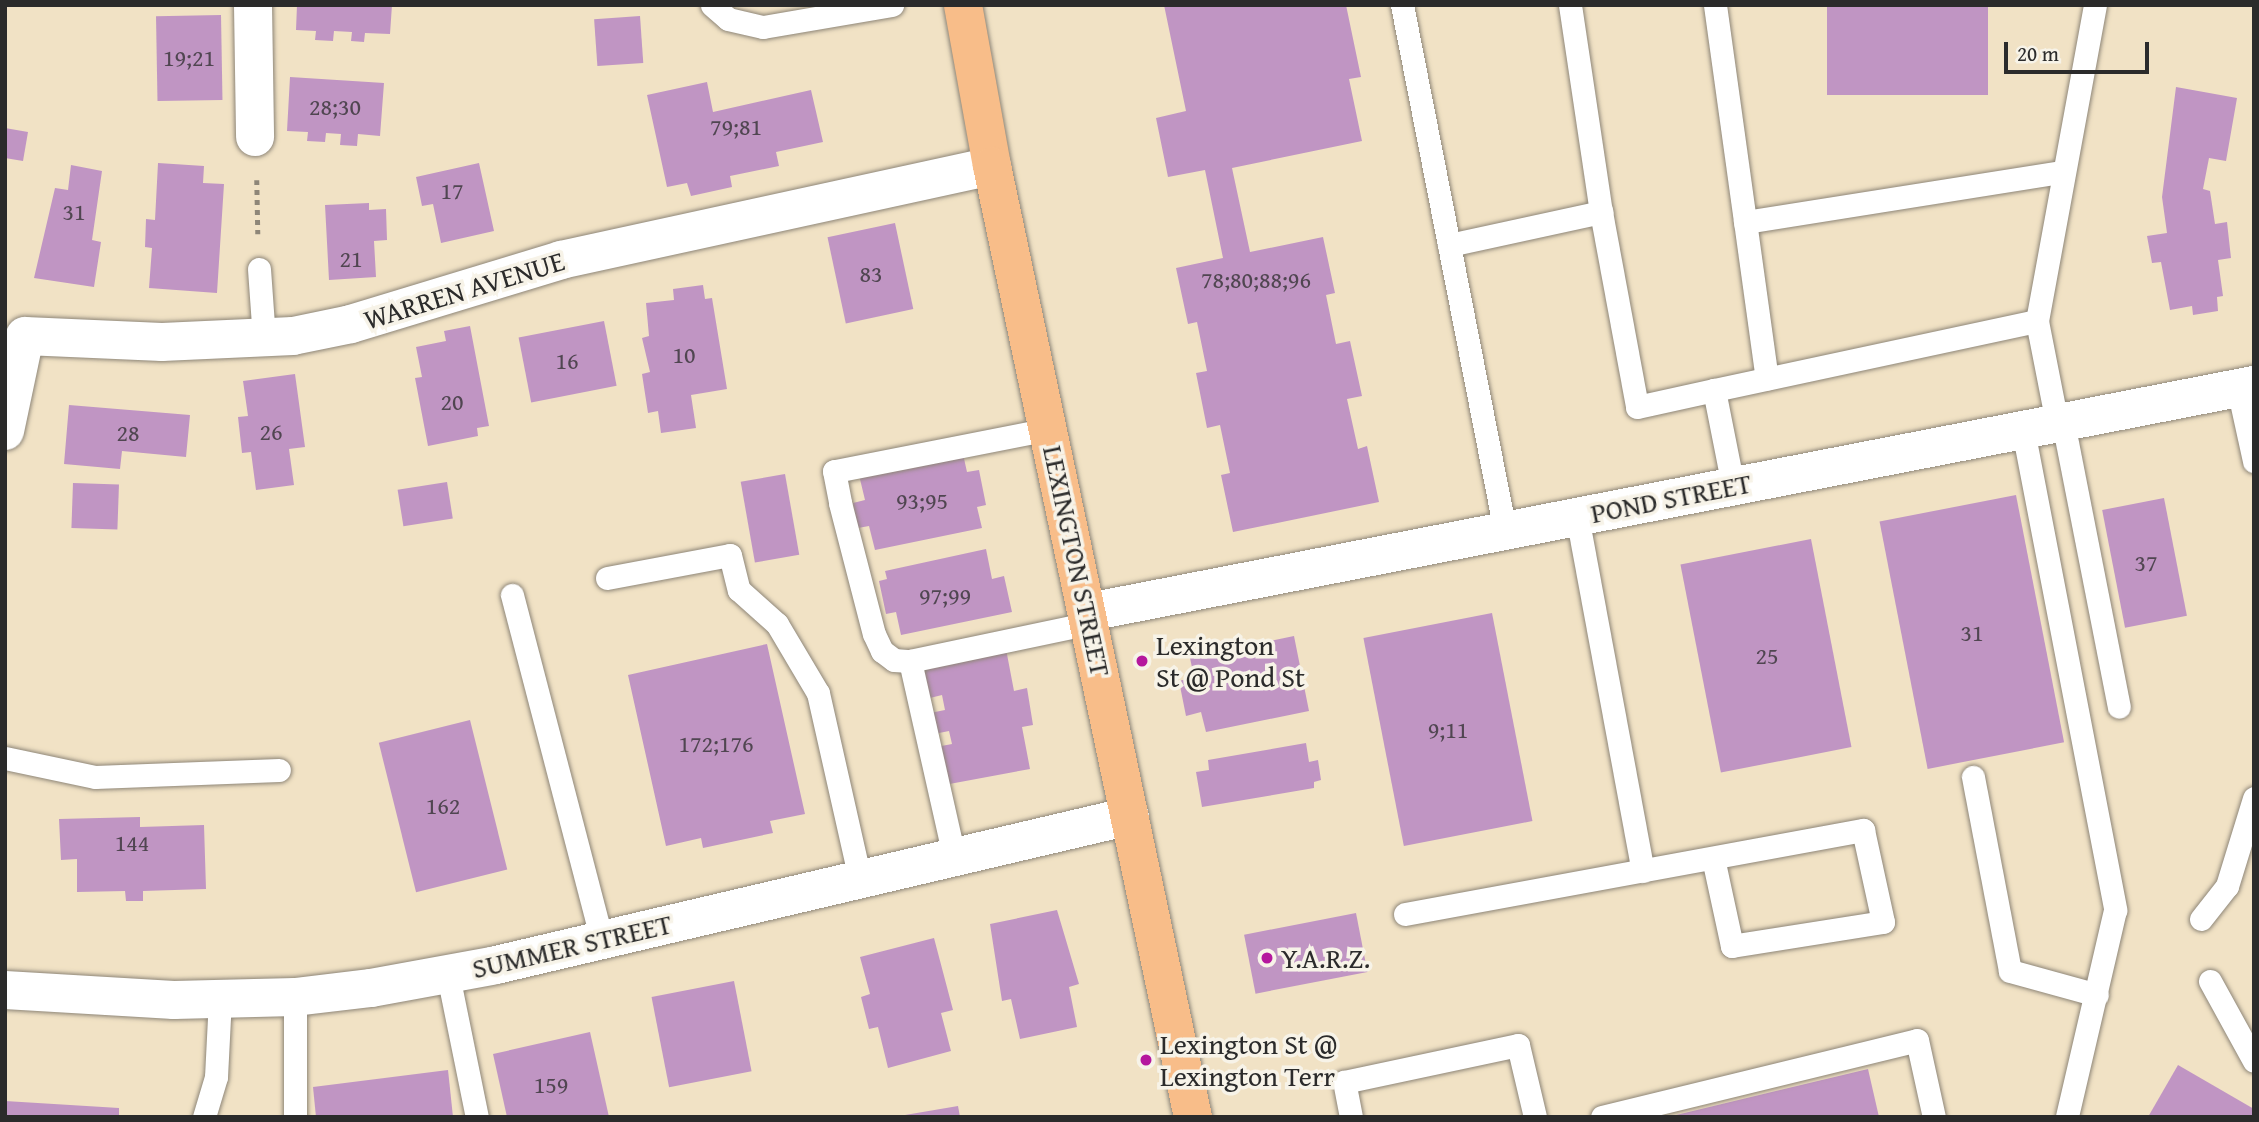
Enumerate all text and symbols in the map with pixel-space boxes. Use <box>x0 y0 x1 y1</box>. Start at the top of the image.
scale bar <box>2007 28 2152 72</box>
text: 20 m <box>2017 38 2059 69</box>
house number: 19;21 <box>163 44 215 72</box>
house number: 28;30 <box>309 93 361 121</box>
house number: 79;81 <box>710 113 762 141</box>
house number: 17 <box>440 177 464 205</box>
house number: 31 <box>62 198 86 226</box>
street label: WARREN AVENUE <box>360 244 568 336</box>
house number: 21 <box>339 245 363 273</box>
house number: 83 <box>859 260 883 288</box>
house number: 78;80;88;96 <box>1201 266 1311 294</box>
house number: 10 <box>672 341 696 369</box>
house number: 16 <box>555 347 579 375</box>
house number: 20 <box>440 388 464 416</box>
house number: 26 <box>259 418 283 446</box>
house number: 28 <box>116 419 140 447</box>
street label: LEXINGTON STREET <box>1036 442 1118 680</box>
street label: POND STREET <box>1588 466 1754 530</box>
house number: 93;95 <box>896 487 948 515</box>
house number: 37 <box>2134 549 2158 577</box>
house number: 97;99 <box>919 582 971 610</box>
house number: 31 <box>1960 619 1984 647</box>
place label: Lexington St @ Pond St <box>1156 628 1305 694</box>
house number: 25 <box>1755 642 1779 670</box>
marker: Lexington St @ Pond St <box>1134 653 1150 669</box>
house number: 9;11 <box>1428 716 1468 744</box>
house number: 172;176 <box>678 730 754 758</box>
house number: 162 <box>426 792 460 820</box>
house number: 144 <box>115 829 149 857</box>
street label: SUMMER STREET <box>469 907 675 985</box>
place label: Y.A.R.Z. <box>1281 941 1370 975</box>
marker: Y.A.R.Z. <box>1259 950 1275 966</box>
place label: Lexington St @ Lexington Terr <box>1160 1027 1337 1093</box>
marker: Lexington St @ Lexington Terr <box>1138 1052 1154 1068</box>
house number: 159 <box>534 1071 568 1099</box>

